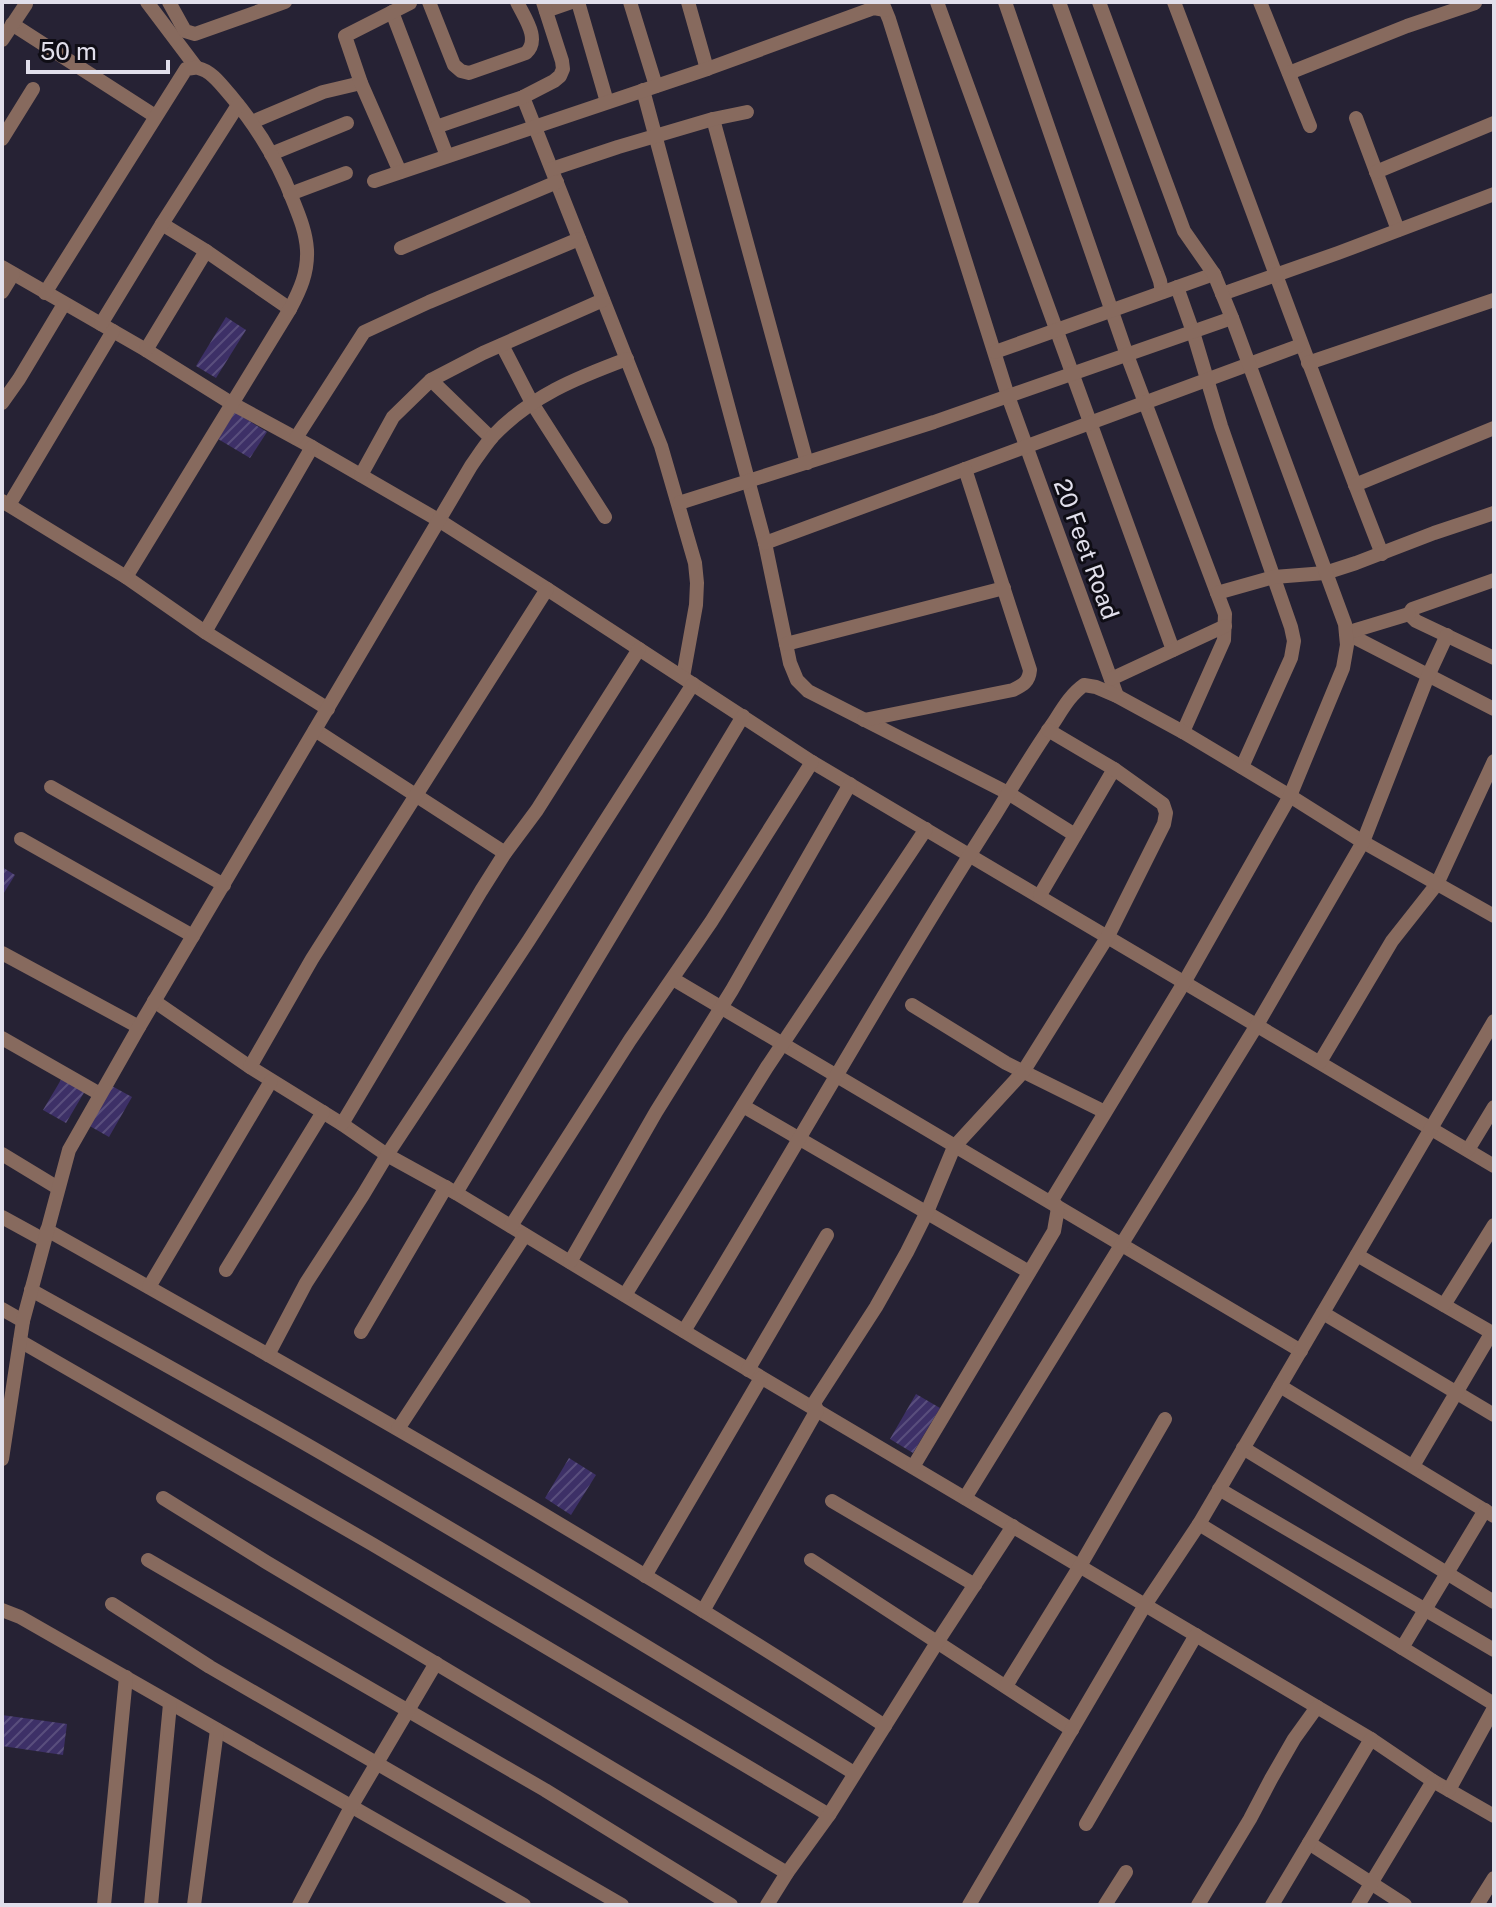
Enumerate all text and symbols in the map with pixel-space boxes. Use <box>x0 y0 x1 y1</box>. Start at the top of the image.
scale bar <box>28 24 168 74</box>
text: 50 m <box>40 37 97 65</box>
street label: 20 Feet Road <box>1049 475 1125 623</box>

